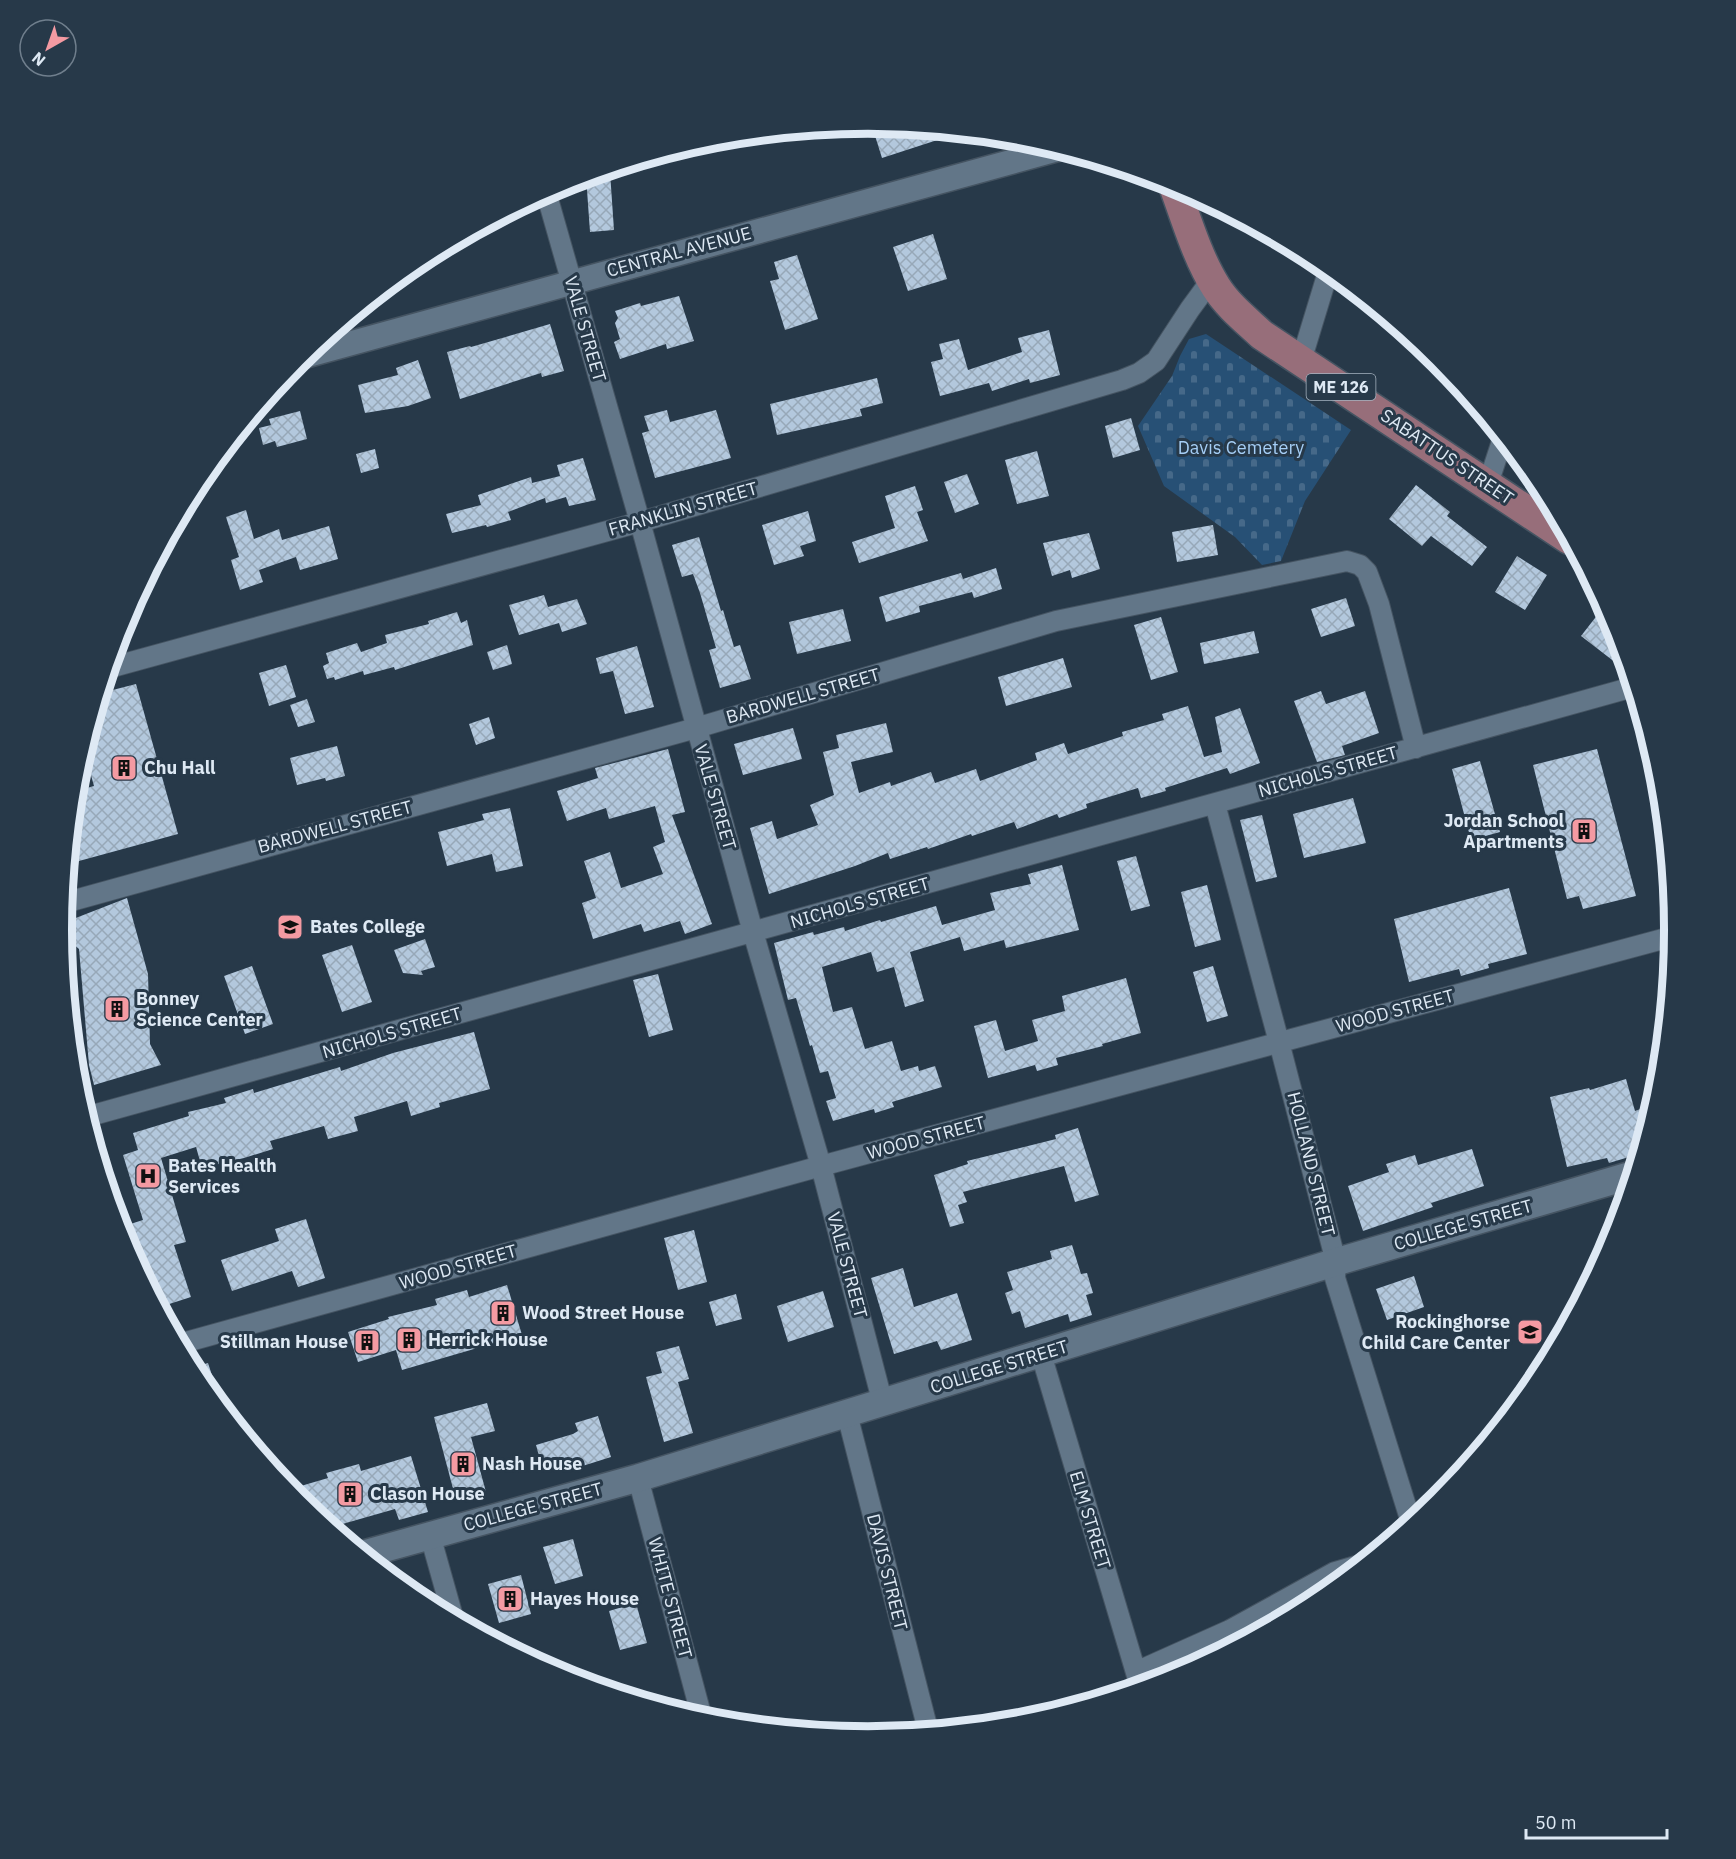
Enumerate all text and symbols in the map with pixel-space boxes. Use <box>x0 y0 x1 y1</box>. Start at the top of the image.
north arrow <box>18 18 78 78</box>
text: N <box>27 48 49 71</box>
street label: CENTRAL AVENUE <box>604 221 754 282</box>
street label: VALE STREET <box>559 273 612 384</box>
road number: ME 126 <box>1306 374 1376 400</box>
street label: SABATTUS STREET <box>1377 404 1518 510</box>
park label: Davis Cemetery <box>1178 436 1304 459</box>
street label: FRANKLIN STREET <box>606 476 760 541</box>
street label: BARDWELL STREET <box>723 663 882 728</box>
street label: VALE STREET <box>689 741 742 852</box>
street label: NICHOLS STREET <box>1256 741 1400 802</box>
building icon: Chu Hall <box>109 753 139 783</box>
place label: Chu Hall <box>144 756 216 779</box>
street label: BARDWELL STREET <box>255 795 415 858</box>
place label: Jordan School Apartments <box>1443 809 1565 853</box>
building icon: Jordan School Apartments <box>1569 816 1599 846</box>
street label: NICHOLS STREET <box>788 872 932 933</box>
school or university icon: Bates College <box>275 912 305 942</box>
place label: Bates College <box>310 915 425 938</box>
street label: WOOD STREET <box>1333 984 1456 1037</box>
place label: Bonney Science Center <box>136 987 263 1031</box>
building icon: Bonney Science Center <box>102 994 132 1024</box>
street label: NICHOLS STREET <box>320 1002 464 1063</box>
street label: HOLLAND STREET <box>1282 1089 1341 1238</box>
street label: WOOD STREET <box>864 1111 987 1164</box>
place label: Bates Health Services <box>168 1154 277 1198</box>
hospital icon: Bates Health Services <box>133 1161 163 1191</box>
street label: COLLEGE STREET <box>1391 1194 1535 1255</box>
street label: VALE STREET <box>822 1209 873 1320</box>
street label: WOOD STREET <box>396 1239 519 1294</box>
building icon: Wood Street House <box>488 1298 518 1328</box>
place label: Wood Street House <box>522 1301 684 1324</box>
place label: Rockinghorse Child Care Center <box>1361 1310 1510 1354</box>
school or university icon: Rockinghorse Child Care Center <box>1515 1317 1545 1347</box>
building icon: Herrick House <box>394 1325 424 1355</box>
building icon: Stillman House <box>352 1327 382 1357</box>
place label: Herrick House <box>428 1328 548 1351</box>
place label: Stillman House <box>220 1330 348 1353</box>
street label: COLLEGE STREET <box>927 1335 1070 1398</box>
building icon: Nash House <box>448 1449 478 1479</box>
place label: Nash House <box>482 1452 582 1475</box>
street label: ELM STREET <box>1065 1468 1116 1572</box>
street label: COLLEGE STREET <box>461 1477 605 1536</box>
building icon: Clason House <box>335 1479 365 1509</box>
place label: Clason House <box>370 1482 485 1505</box>
street label: DAVIS STREET <box>862 1511 913 1632</box>
street label: WHITE STREET <box>643 1535 698 1661</box>
building icon: Hayes House <box>495 1584 525 1614</box>
place label: Hayes House <box>530 1587 639 1610</box>
scale bar <box>1526 1802 1667 1840</box>
text: 50 m <box>1535 1811 1577 1834</box>

